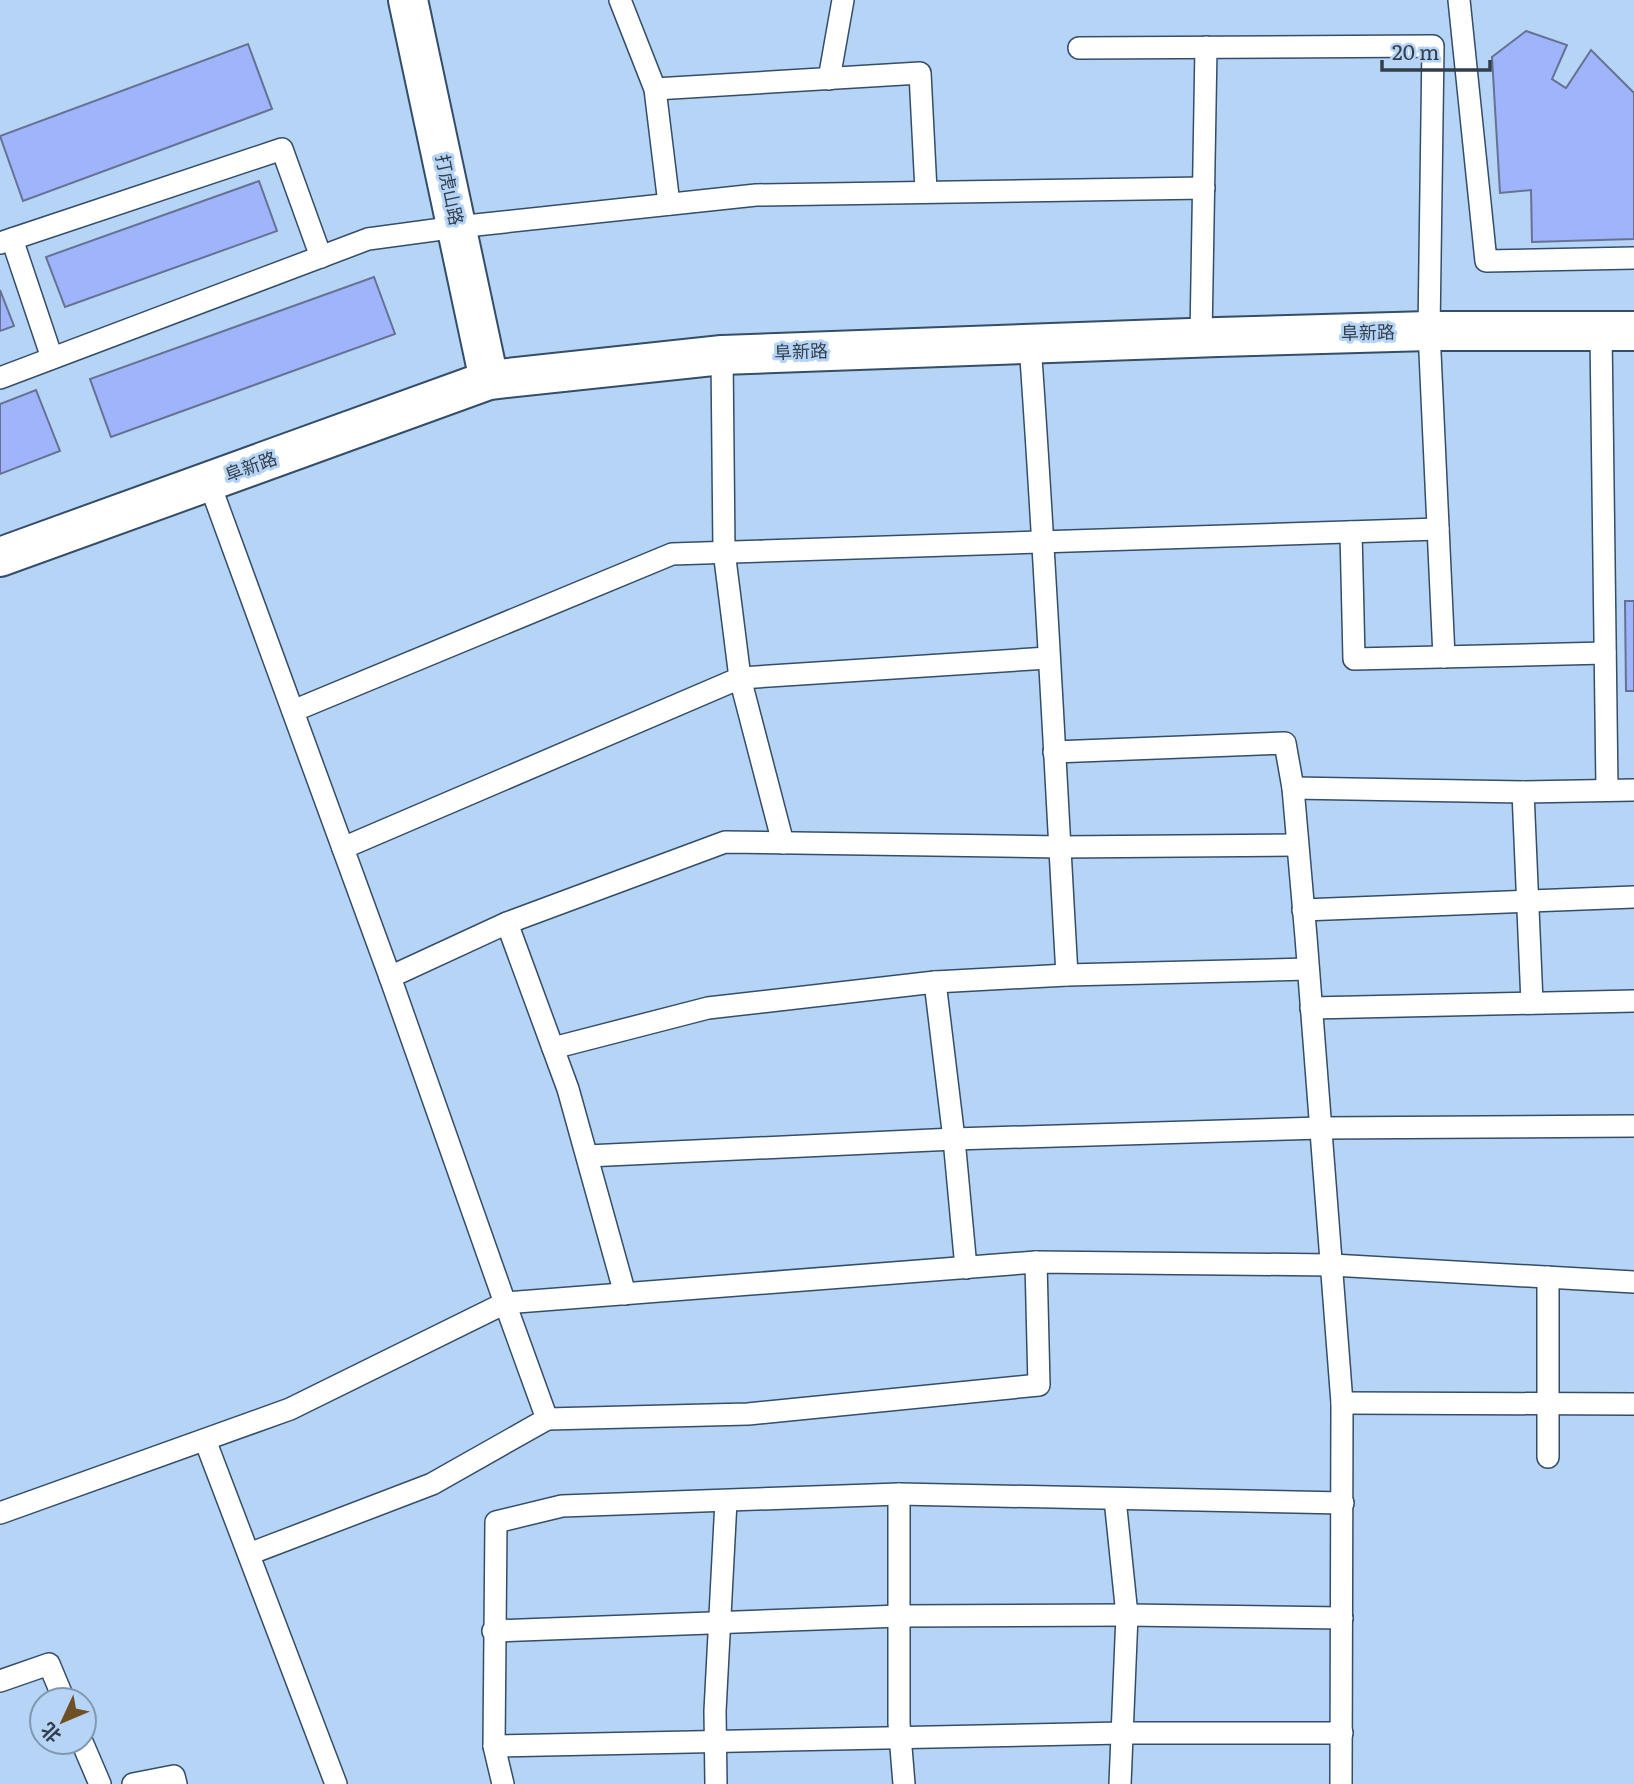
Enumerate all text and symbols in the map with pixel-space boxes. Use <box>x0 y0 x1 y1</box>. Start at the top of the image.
scale bar <box>1382 28 1490 72</box>
text: 20 m <box>1392 35 1439 66</box>
street label: 打虎山路 <box>430 152 471 228</box>
street label: 阜新路 <box>1341 318 1395 345</box>
street label: 阜新路 <box>773 336 828 365</box>
street label: 阜新路 <box>220 444 280 488</box>
north arrow <box>28 1686 98 1756</box>
text: 北 <box>33 1717 67 1750</box>

